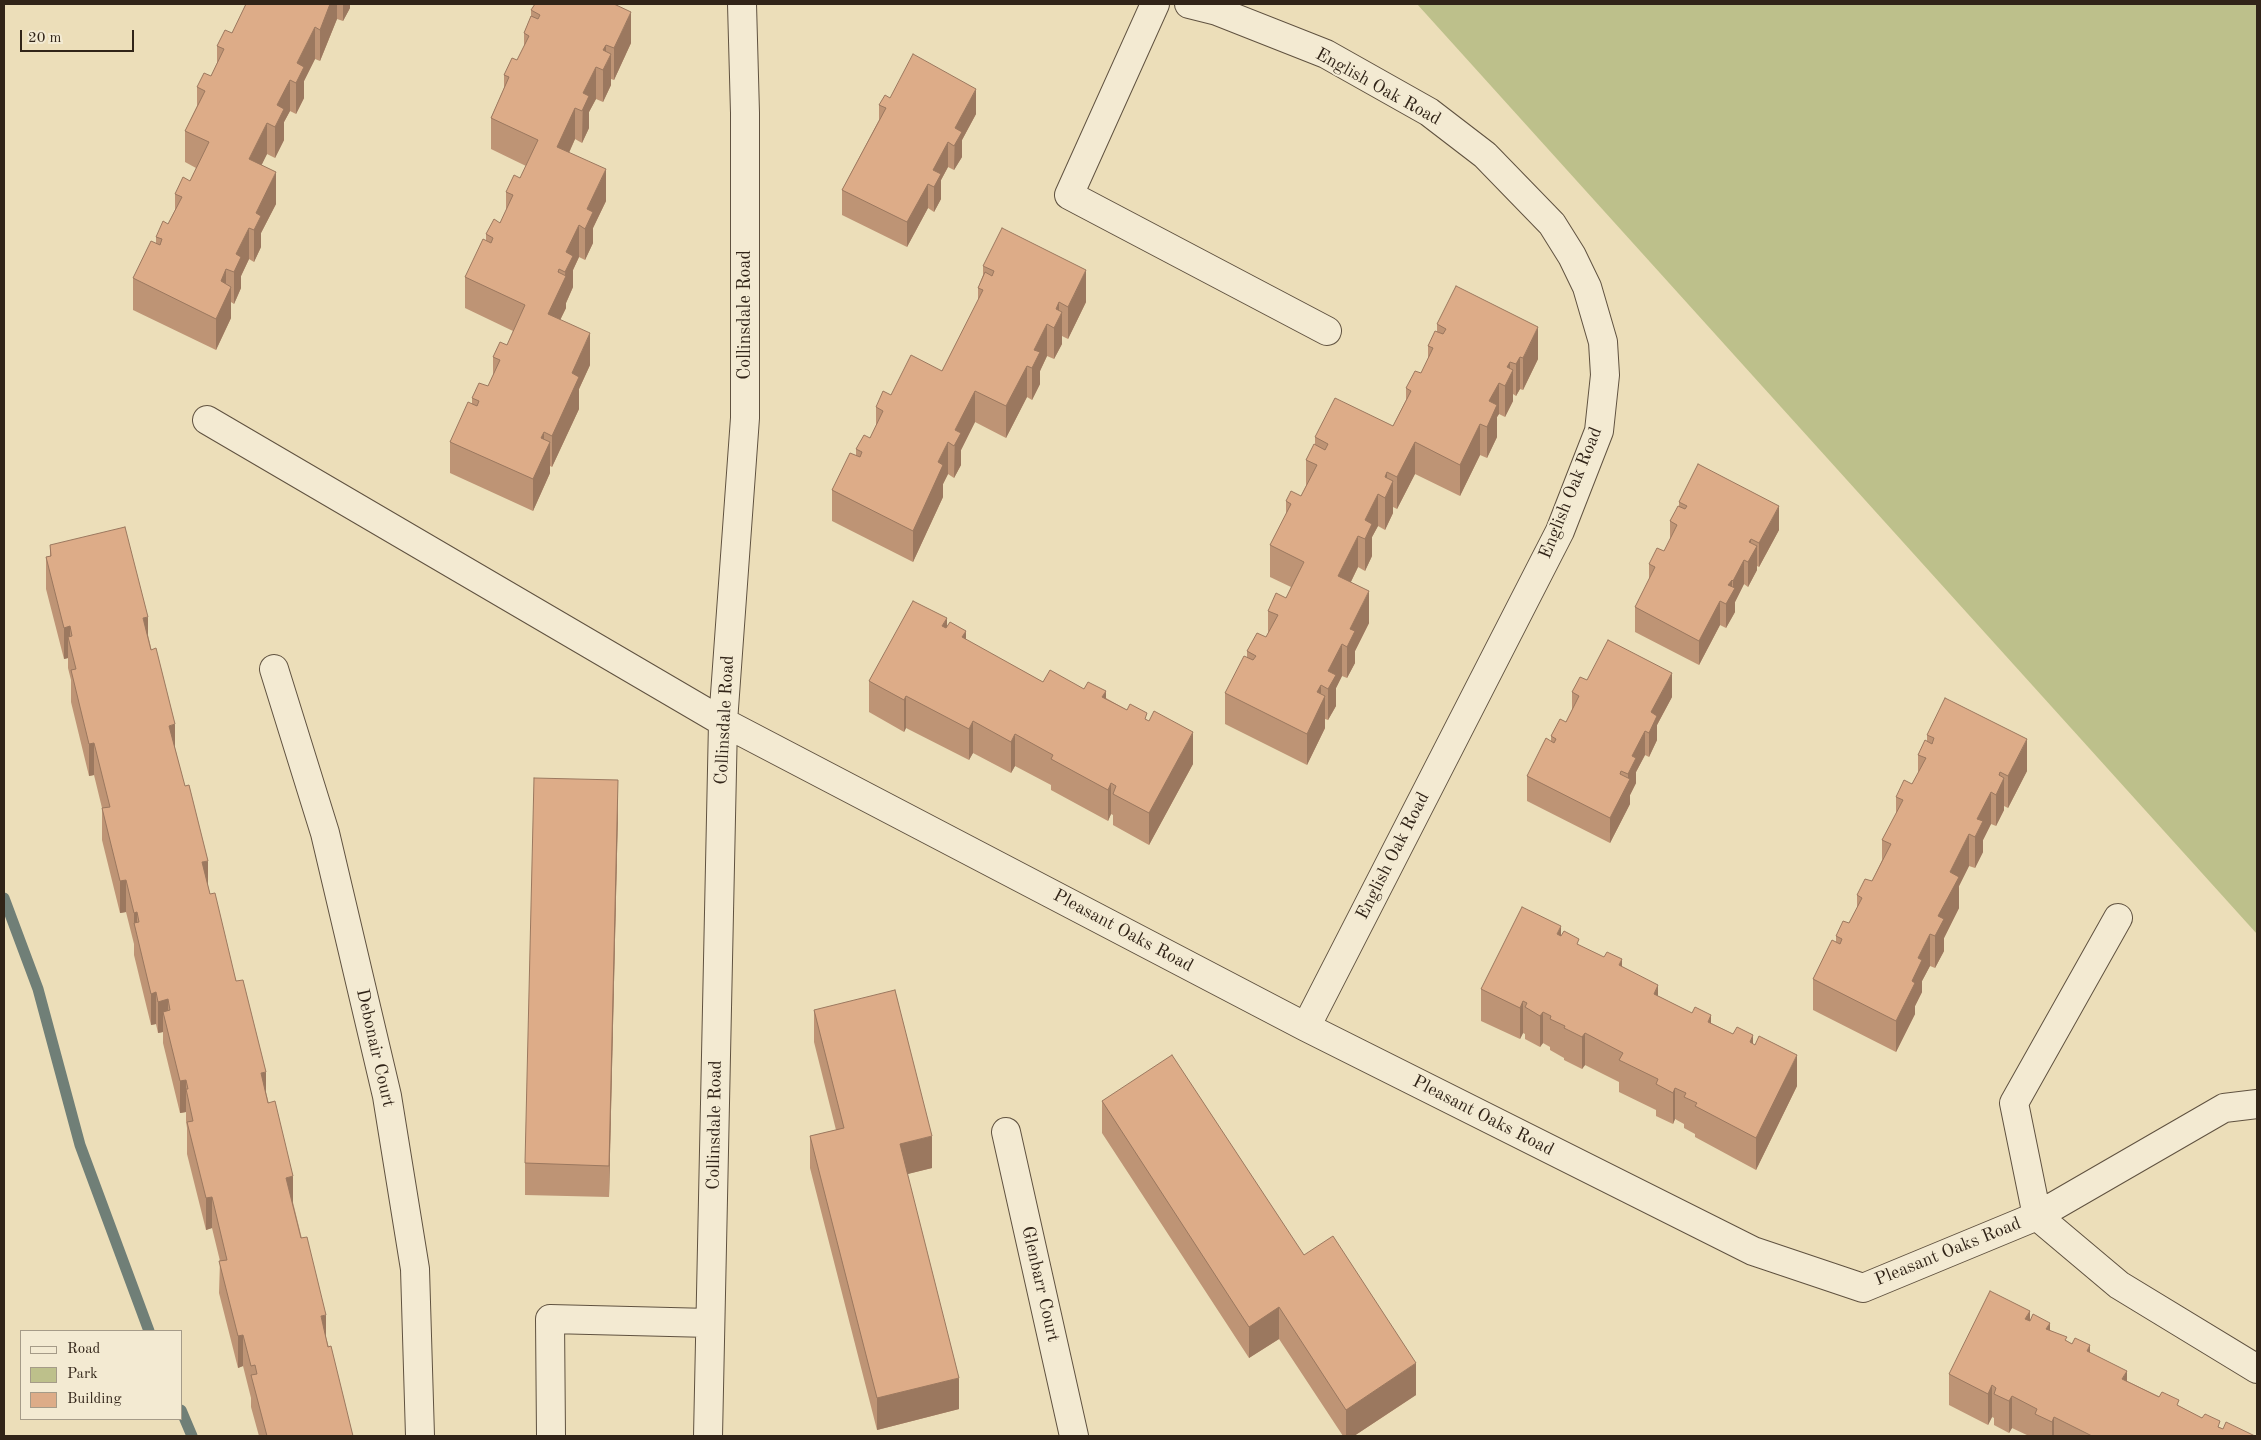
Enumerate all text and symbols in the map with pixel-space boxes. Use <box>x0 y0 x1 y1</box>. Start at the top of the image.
scale bar <box>22 20 136 52</box>
text: 20 m <box>28 31 62 46</box>
street label: English Oak Road <box>1311 44 1445 130</box>
street label: Collinsdale Road <box>734 250 756 380</box>
street label: English Oak Road <box>1535 424 1607 562</box>
street label: Collinsdale Road <box>711 655 739 785</box>
street label: English Oak Road <box>1352 789 1434 923</box>
street label: Pleasant Oaks Road <box>1049 885 1197 977</box>
street label: Debonair Court <box>351 987 399 1109</box>
street label: Collinsdale Road <box>703 1060 727 1190</box>
street label: Pleasant Oaks Road <box>1409 1071 1557 1161</box>
street label: Pleasant Oaks Road <box>1872 1213 2024 1291</box>
street label: Glenbarr Court <box>1016 1224 1064 1344</box>
legend <box>20 1330 182 1420</box>
text: Road <box>67 1342 100 1357</box>
text: Park <box>67 1367 98 1382</box>
text: Building <box>67 1392 122 1407</box>

